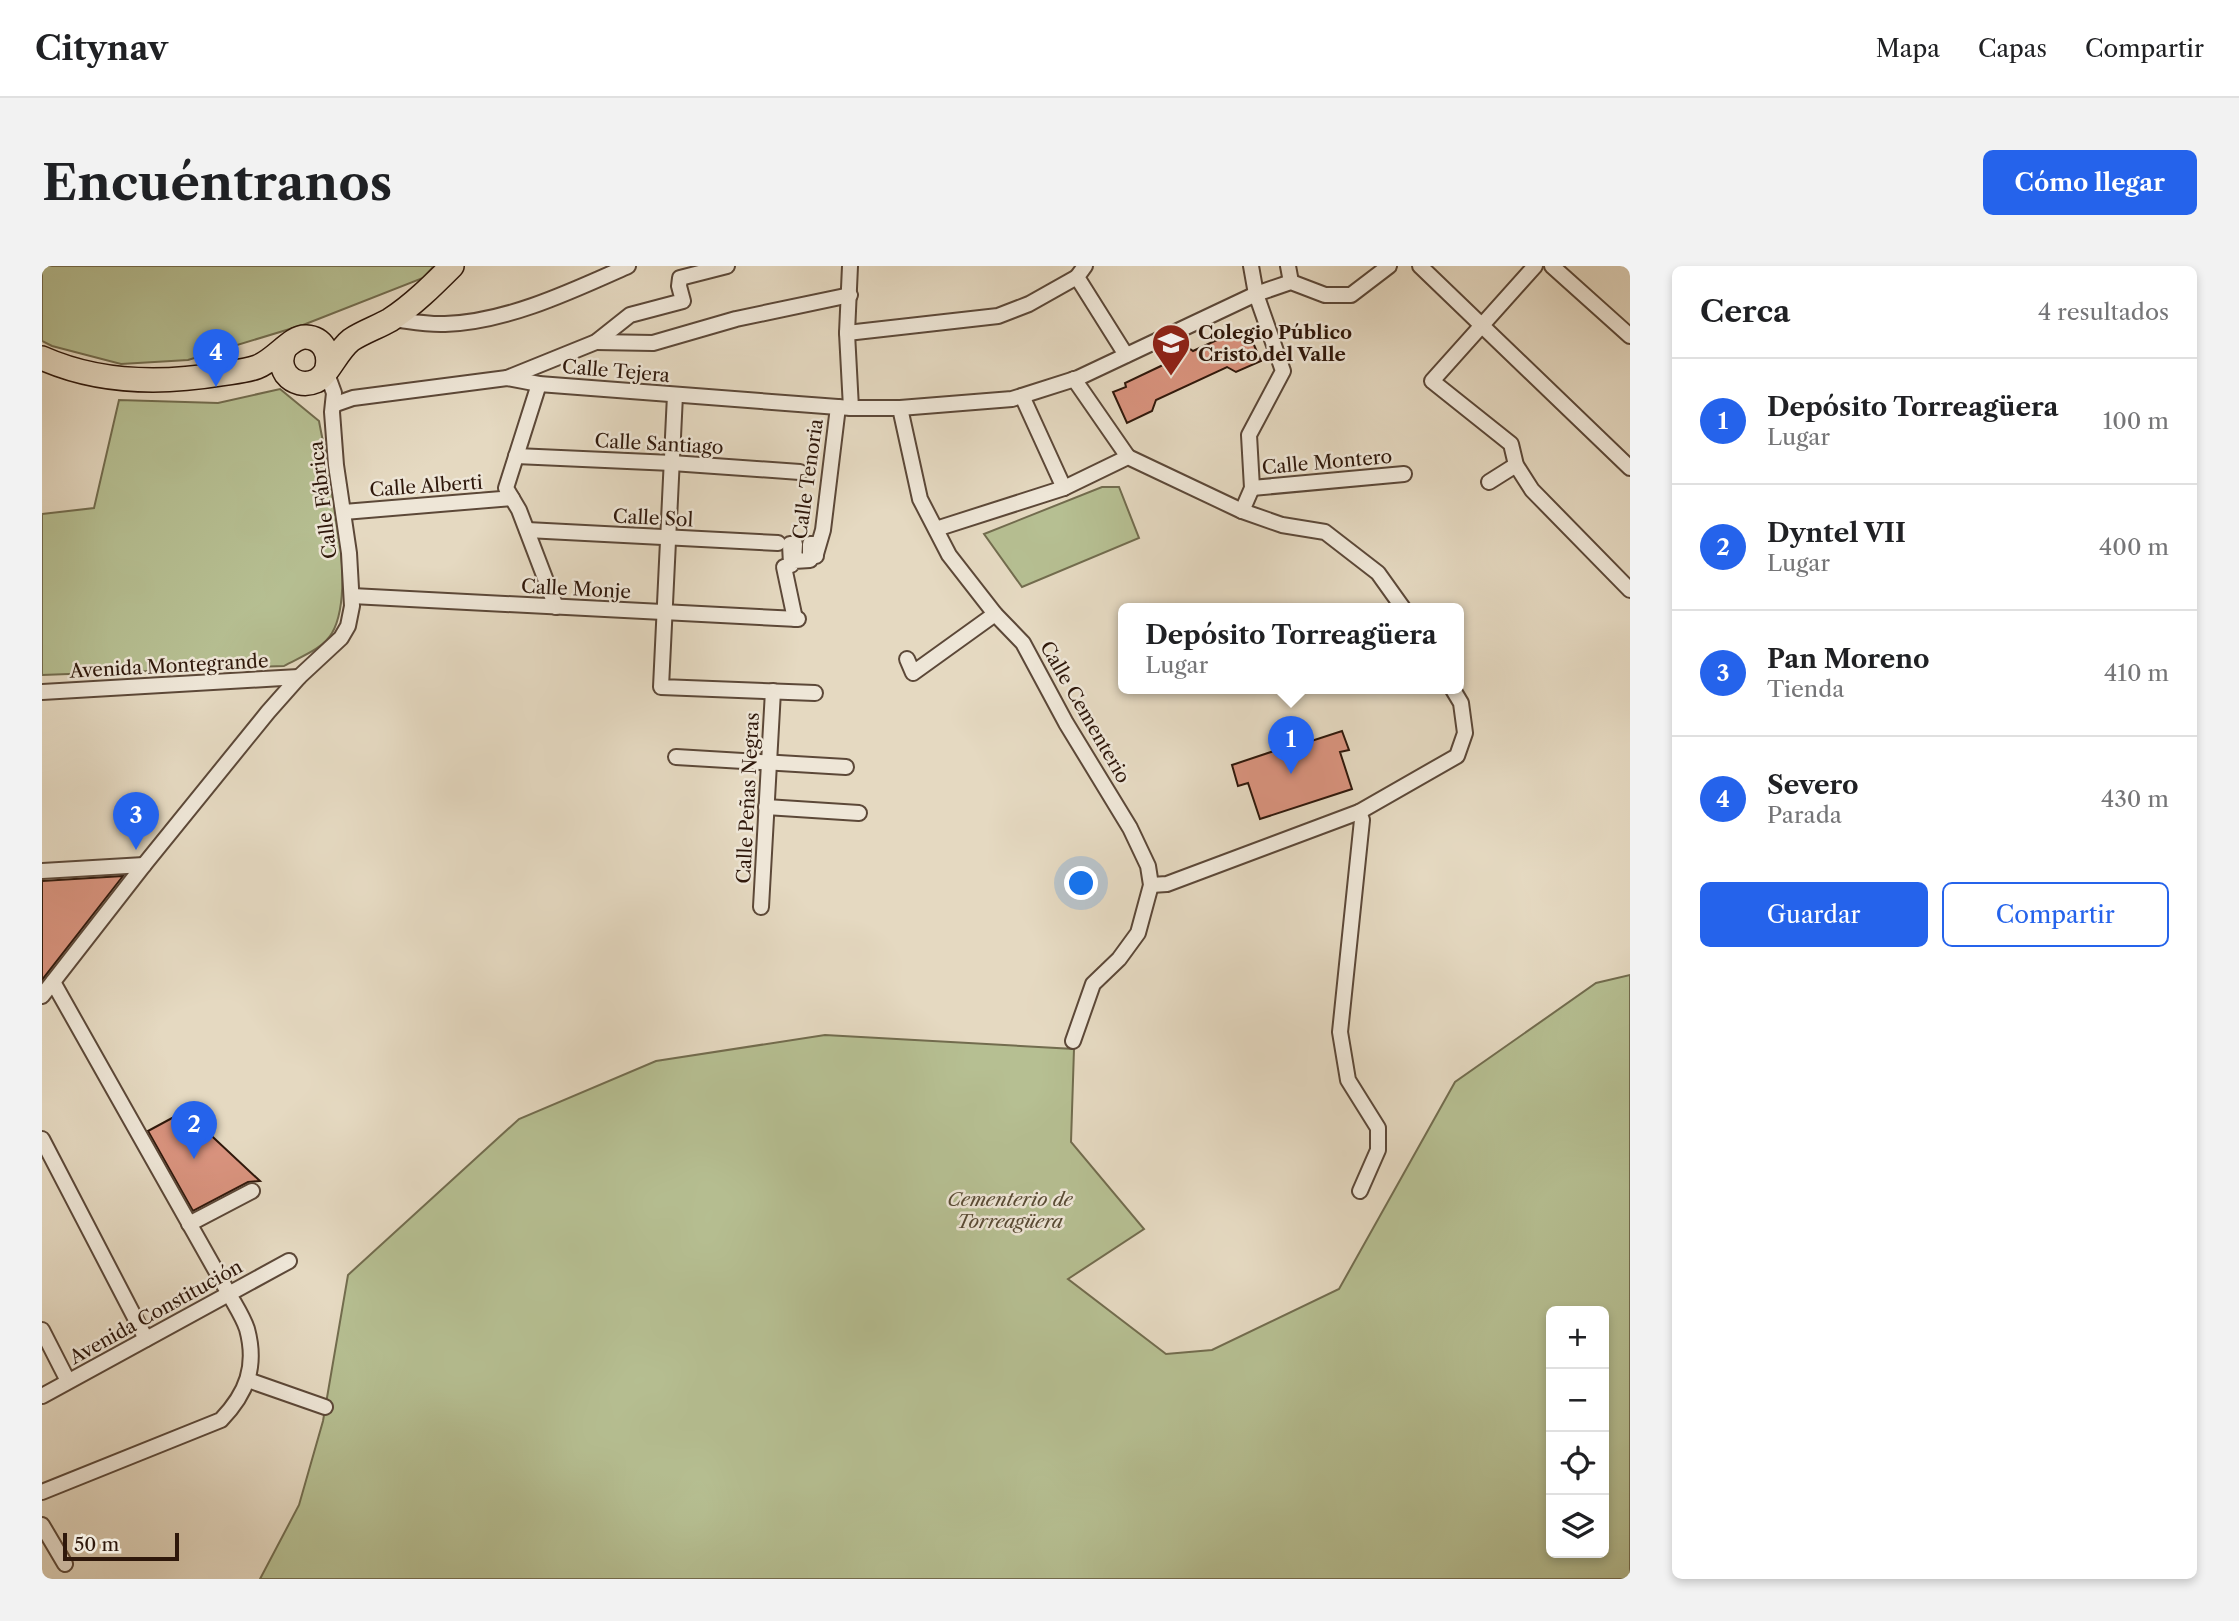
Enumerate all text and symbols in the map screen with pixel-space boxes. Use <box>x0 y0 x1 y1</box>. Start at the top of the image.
text: Citynav <box>35 28 168 69</box>
text: Mapa <box>1876 34 1940 63</box>
text: Capas <box>1978 34 2047 63</box>
text: Compartir <box>2085 34 2204 63</box>
button: Cómo llegar <box>1983 150 2197 215</box>
text: Encuéntranos <box>42 152 392 213</box>
text: Cerca <box>1700 293 1790 330</box>
text: 4 resultados <box>2038 298 2169 326</box>
place label: Colegio Público Cristo del Valle <box>1198 321 1352 366</box>
school or university icon: Colegio Público Cristo del Valle <box>1150 322 1192 377</box>
pin: 4 <box>193 329 239 387</box>
street label: Calle Tejera <box>561 355 671 387</box>
text: Depósito Torreagüera <box>1767 391 2059 423</box>
text: 1 <box>1718 407 1728 435</box>
text: 100 m <box>2103 407 2169 435</box>
street label: Calle Tenoria <box>788 417 828 541</box>
text: Lugar <box>1767 423 1830 451</box>
street label: Calle Santiago <box>594 429 724 459</box>
street label: Calle Fábrica <box>304 440 342 560</box>
street label: Calle Montero <box>1261 445 1393 479</box>
street label: Calle Alberti <box>369 471 483 501</box>
street label: Calle Sol <box>612 504 694 532</box>
text: Dyntel VII <box>1767 517 1906 549</box>
text: 2 <box>1716 533 1730 561</box>
text: 400 m <box>2099 533 2169 561</box>
text: Lugar <box>1767 549 1830 577</box>
street label: Calle Monje <box>520 575 632 603</box>
popup <box>1118 603 1464 694</box>
text: Depósito Torreagüera <box>1145 619 1437 651</box>
street label: Calle Cementerio <box>1035 637 1135 787</box>
text: Pan Moreno <box>1767 643 1930 675</box>
street label: Avenida Montegrande <box>68 649 269 683</box>
text: Lugar <box>1145 651 1208 679</box>
text: 3 <box>1717 659 1730 687</box>
text: 410 m <box>2104 659 2169 687</box>
text: Tienda <box>1767 675 1844 703</box>
street label: Calle Peñas Negras <box>732 712 764 884</box>
pin: 1 <box>1268 716 1314 774</box>
text: Severo <box>1767 769 1859 801</box>
text: 4 <box>1716 785 1730 813</box>
text: 430 m <box>2101 785 2169 813</box>
pin: 3 <box>113 792 159 850</box>
text: Parada <box>1767 801 1842 829</box>
your location <box>1064 866 1098 900</box>
button: Guardar <box>1700 882 1928 947</box>
button: Compartir <box>1942 882 2169 947</box>
pin: 2 <box>171 1101 217 1159</box>
park label: Cementerio de Torreagüera <box>947 1188 1074 1233</box>
street label: Avenida Constitución <box>65 1255 246 1370</box>
map controls <box>1546 1306 1609 1558</box>
button: + <box>1546 1306 1609 1369</box>
button: − <box>1546 1369 1609 1432</box>
button: locate <box>1546 1432 1609 1495</box>
button: layers <box>1546 1495 1609 1558</box>
scale bar <box>63 1530 178 1562</box>
text: 50 m <box>74 1533 119 1556</box>

